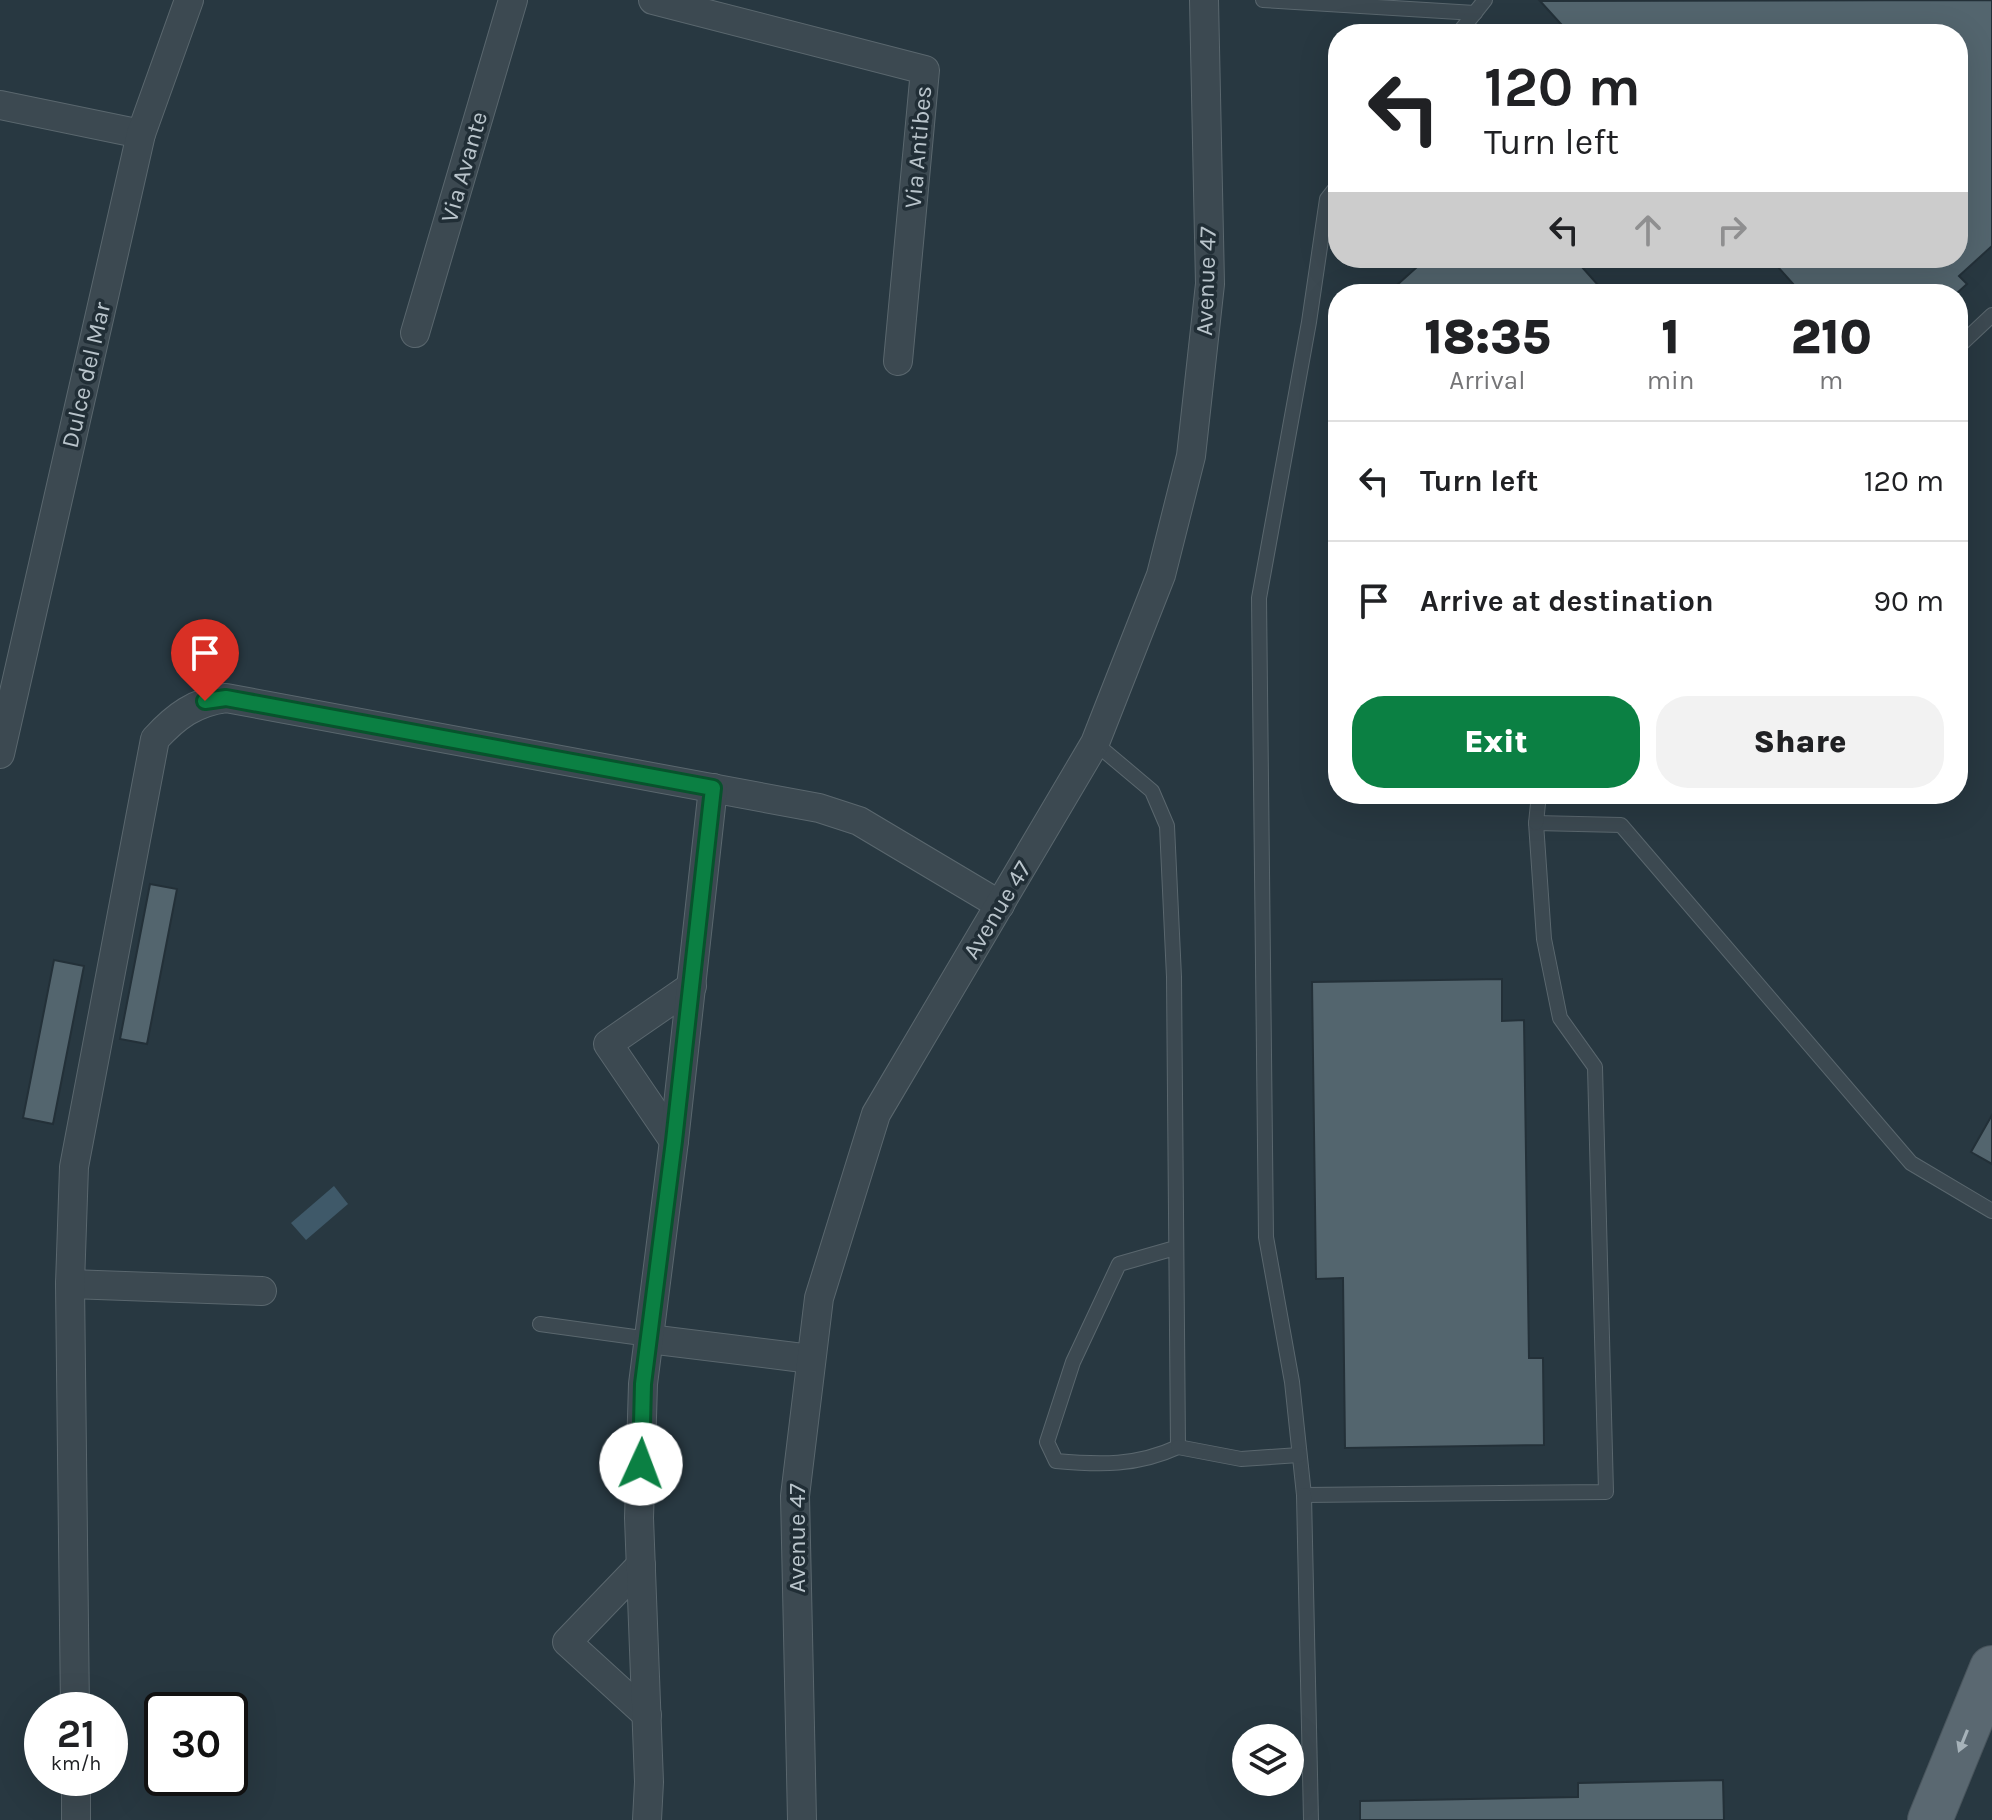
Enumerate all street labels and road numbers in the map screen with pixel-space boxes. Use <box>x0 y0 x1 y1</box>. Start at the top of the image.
street label: Via Antibes <box>899 84 937 210</box>
street label: Via Avante <box>435 108 493 226</box>
street label: Avenue 47 <box>1190 226 1222 336</box>
street label: Dulce del Mar <box>56 299 116 451</box>
street label: Avenue 47 <box>957 856 1037 964</box>
street label: Avenue 47 <box>783 1483 811 1593</box>

